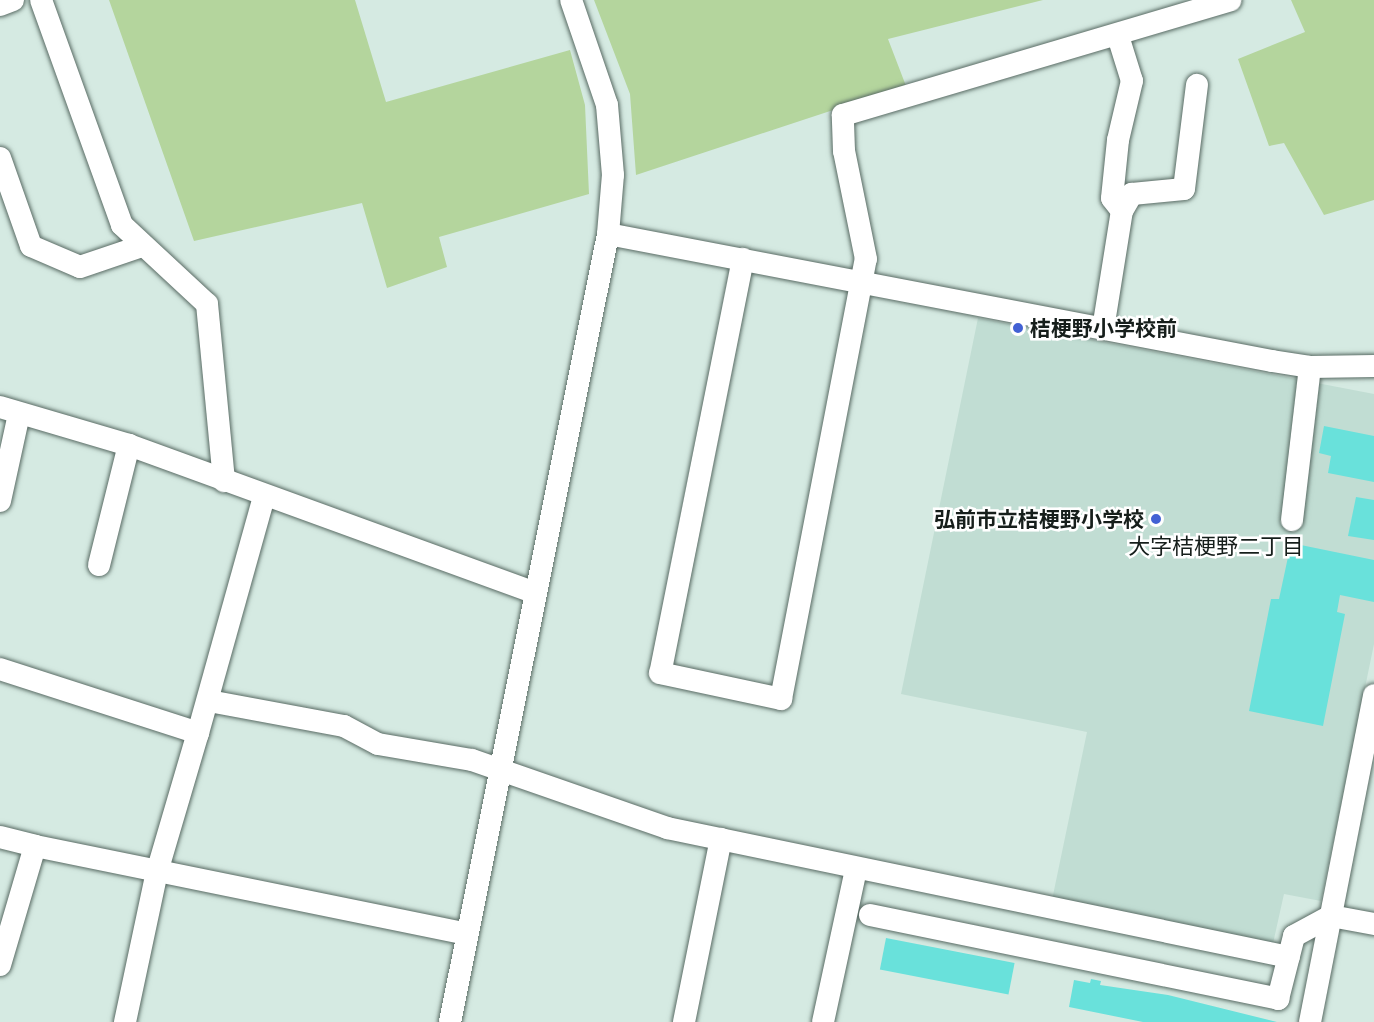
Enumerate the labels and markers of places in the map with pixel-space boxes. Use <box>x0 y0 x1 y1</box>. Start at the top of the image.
place label: 桔梗野小学校前 <box>1030 315 1177 341</box>
marker: 桔梗野小学校前 <box>1011 321 1025 335</box>
place label: 弘前市立桔梗野小学校 <box>934 506 1144 532</box>
marker: 弘前市立桔梗野小学校 <box>1149 512 1163 526</box>

